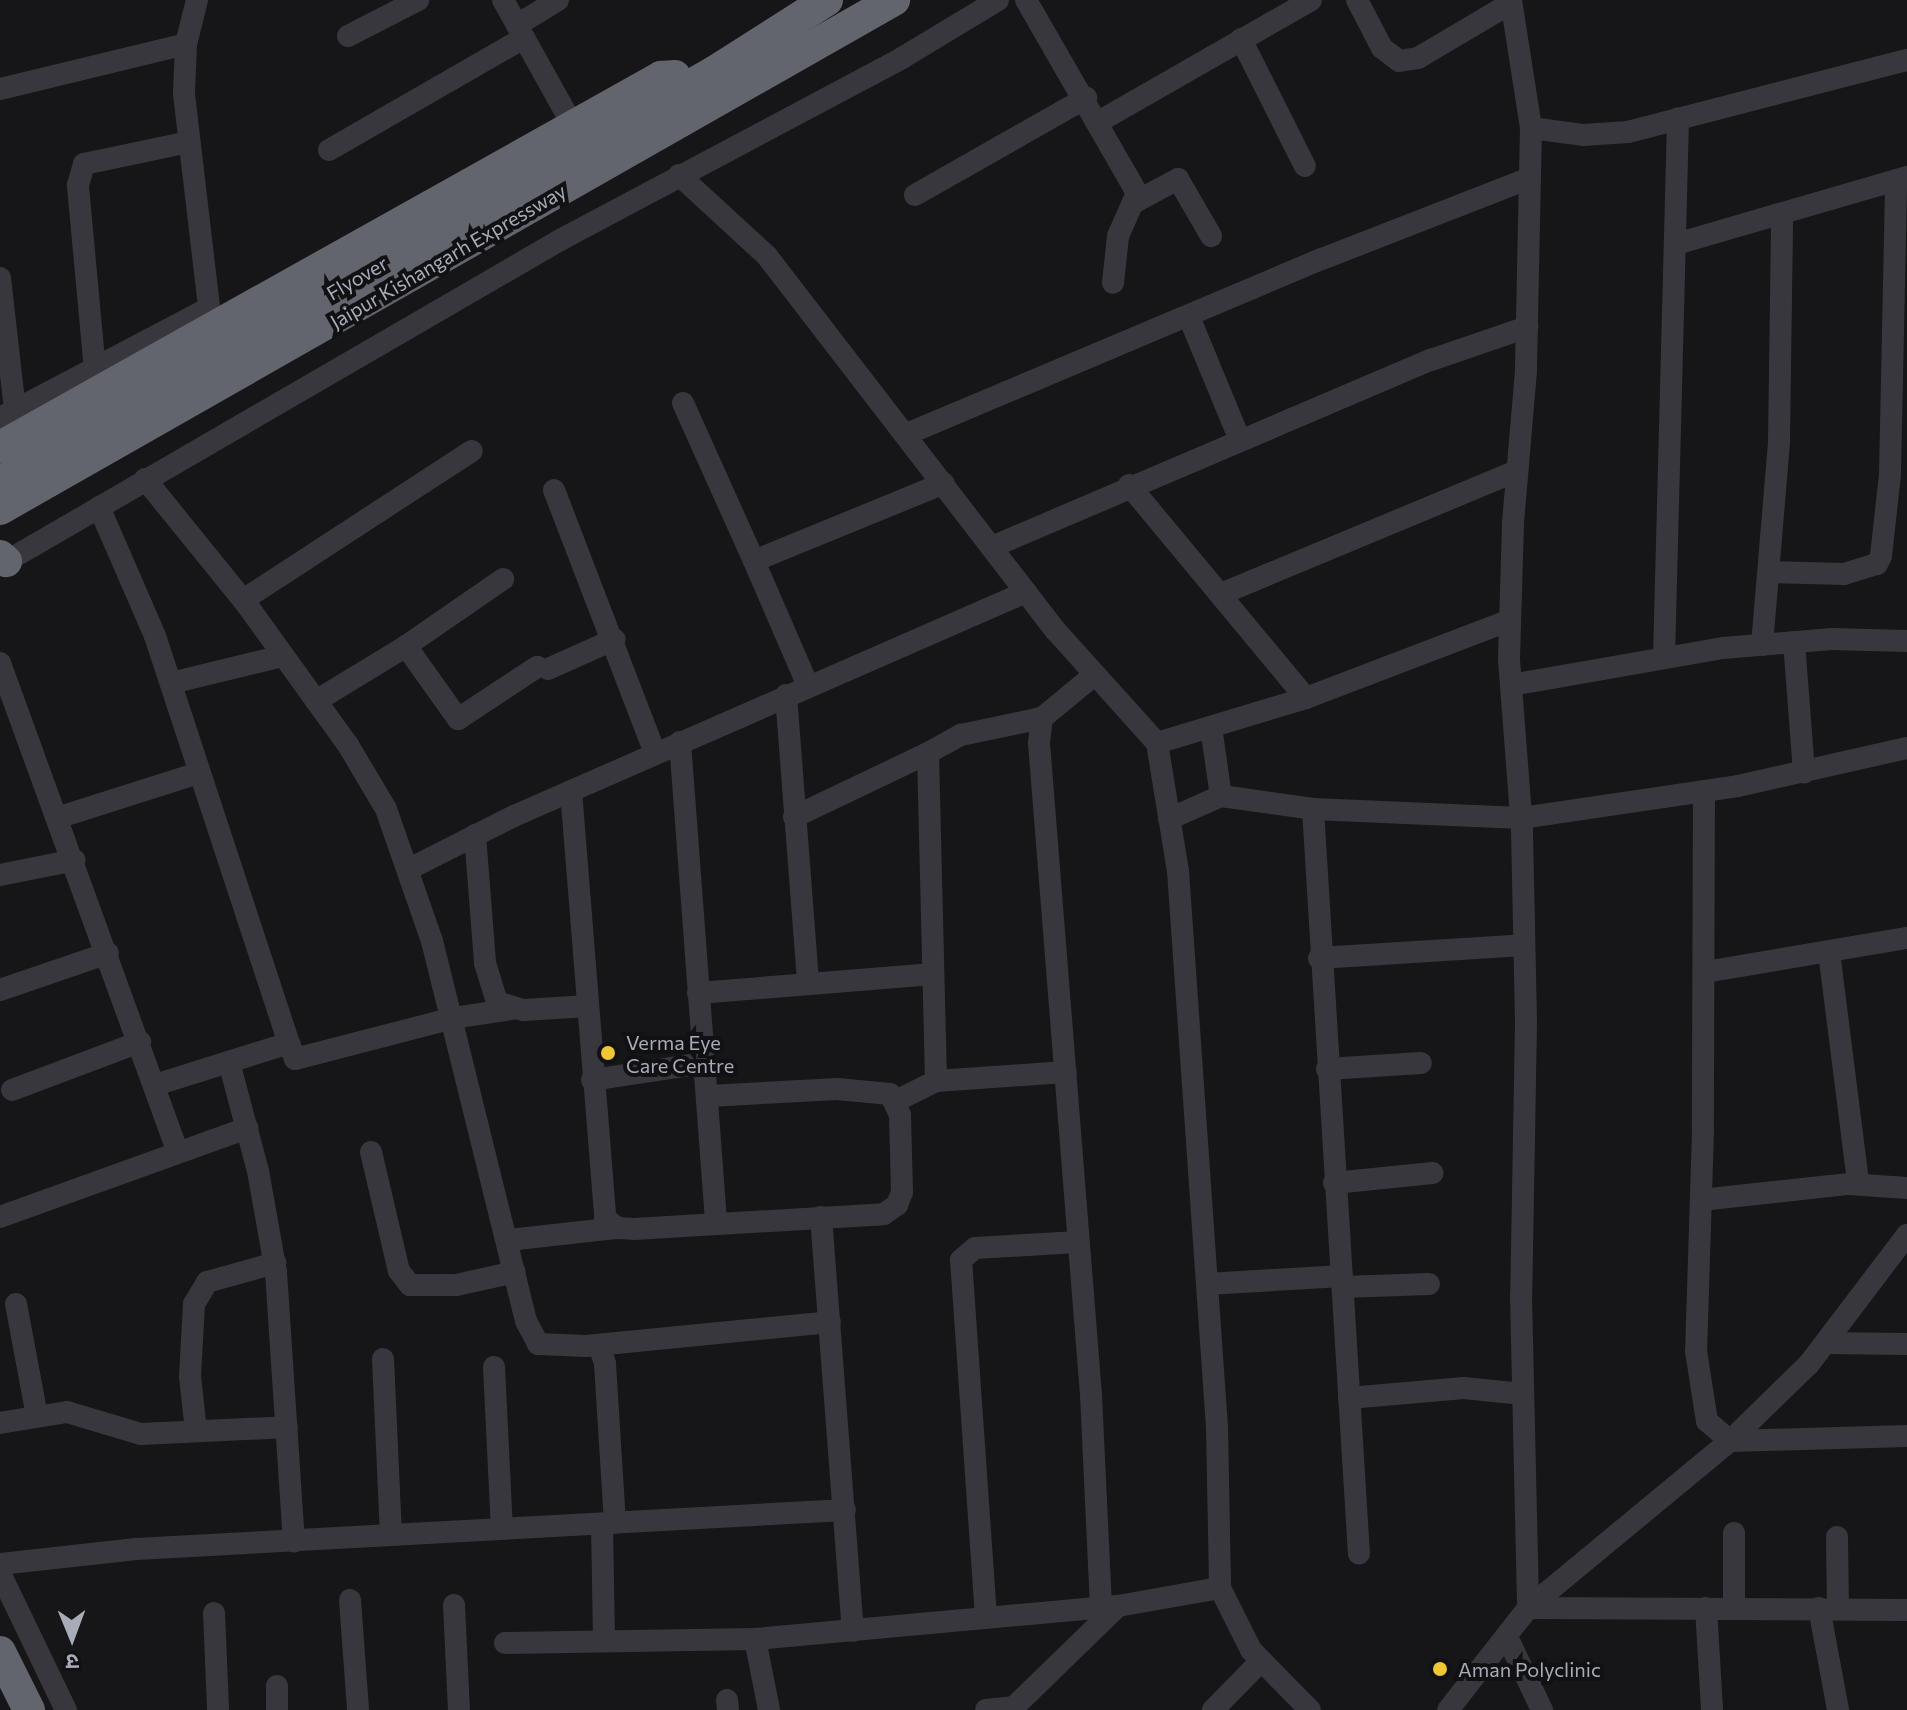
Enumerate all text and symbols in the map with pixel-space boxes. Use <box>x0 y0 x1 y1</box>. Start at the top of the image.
street label: Jaipur Kishangarh Expressway <box>326 178 570 334</box>
street label: Flyover <box>322 251 392 305</box>
place label: Verma Eye Care Centre <box>626 1030 734 1077</box>
marker: Verma Eye Care Centre <box>597 1042 619 1064</box>
north arrow <box>32 1598 112 1678</box>
text: उ <box>66 1649 79 1676</box>
place label: Aman Polyclinic <box>1458 1657 1601 1681</box>
marker: Aman Polyclinic <box>1429 1658 1451 1680</box>

